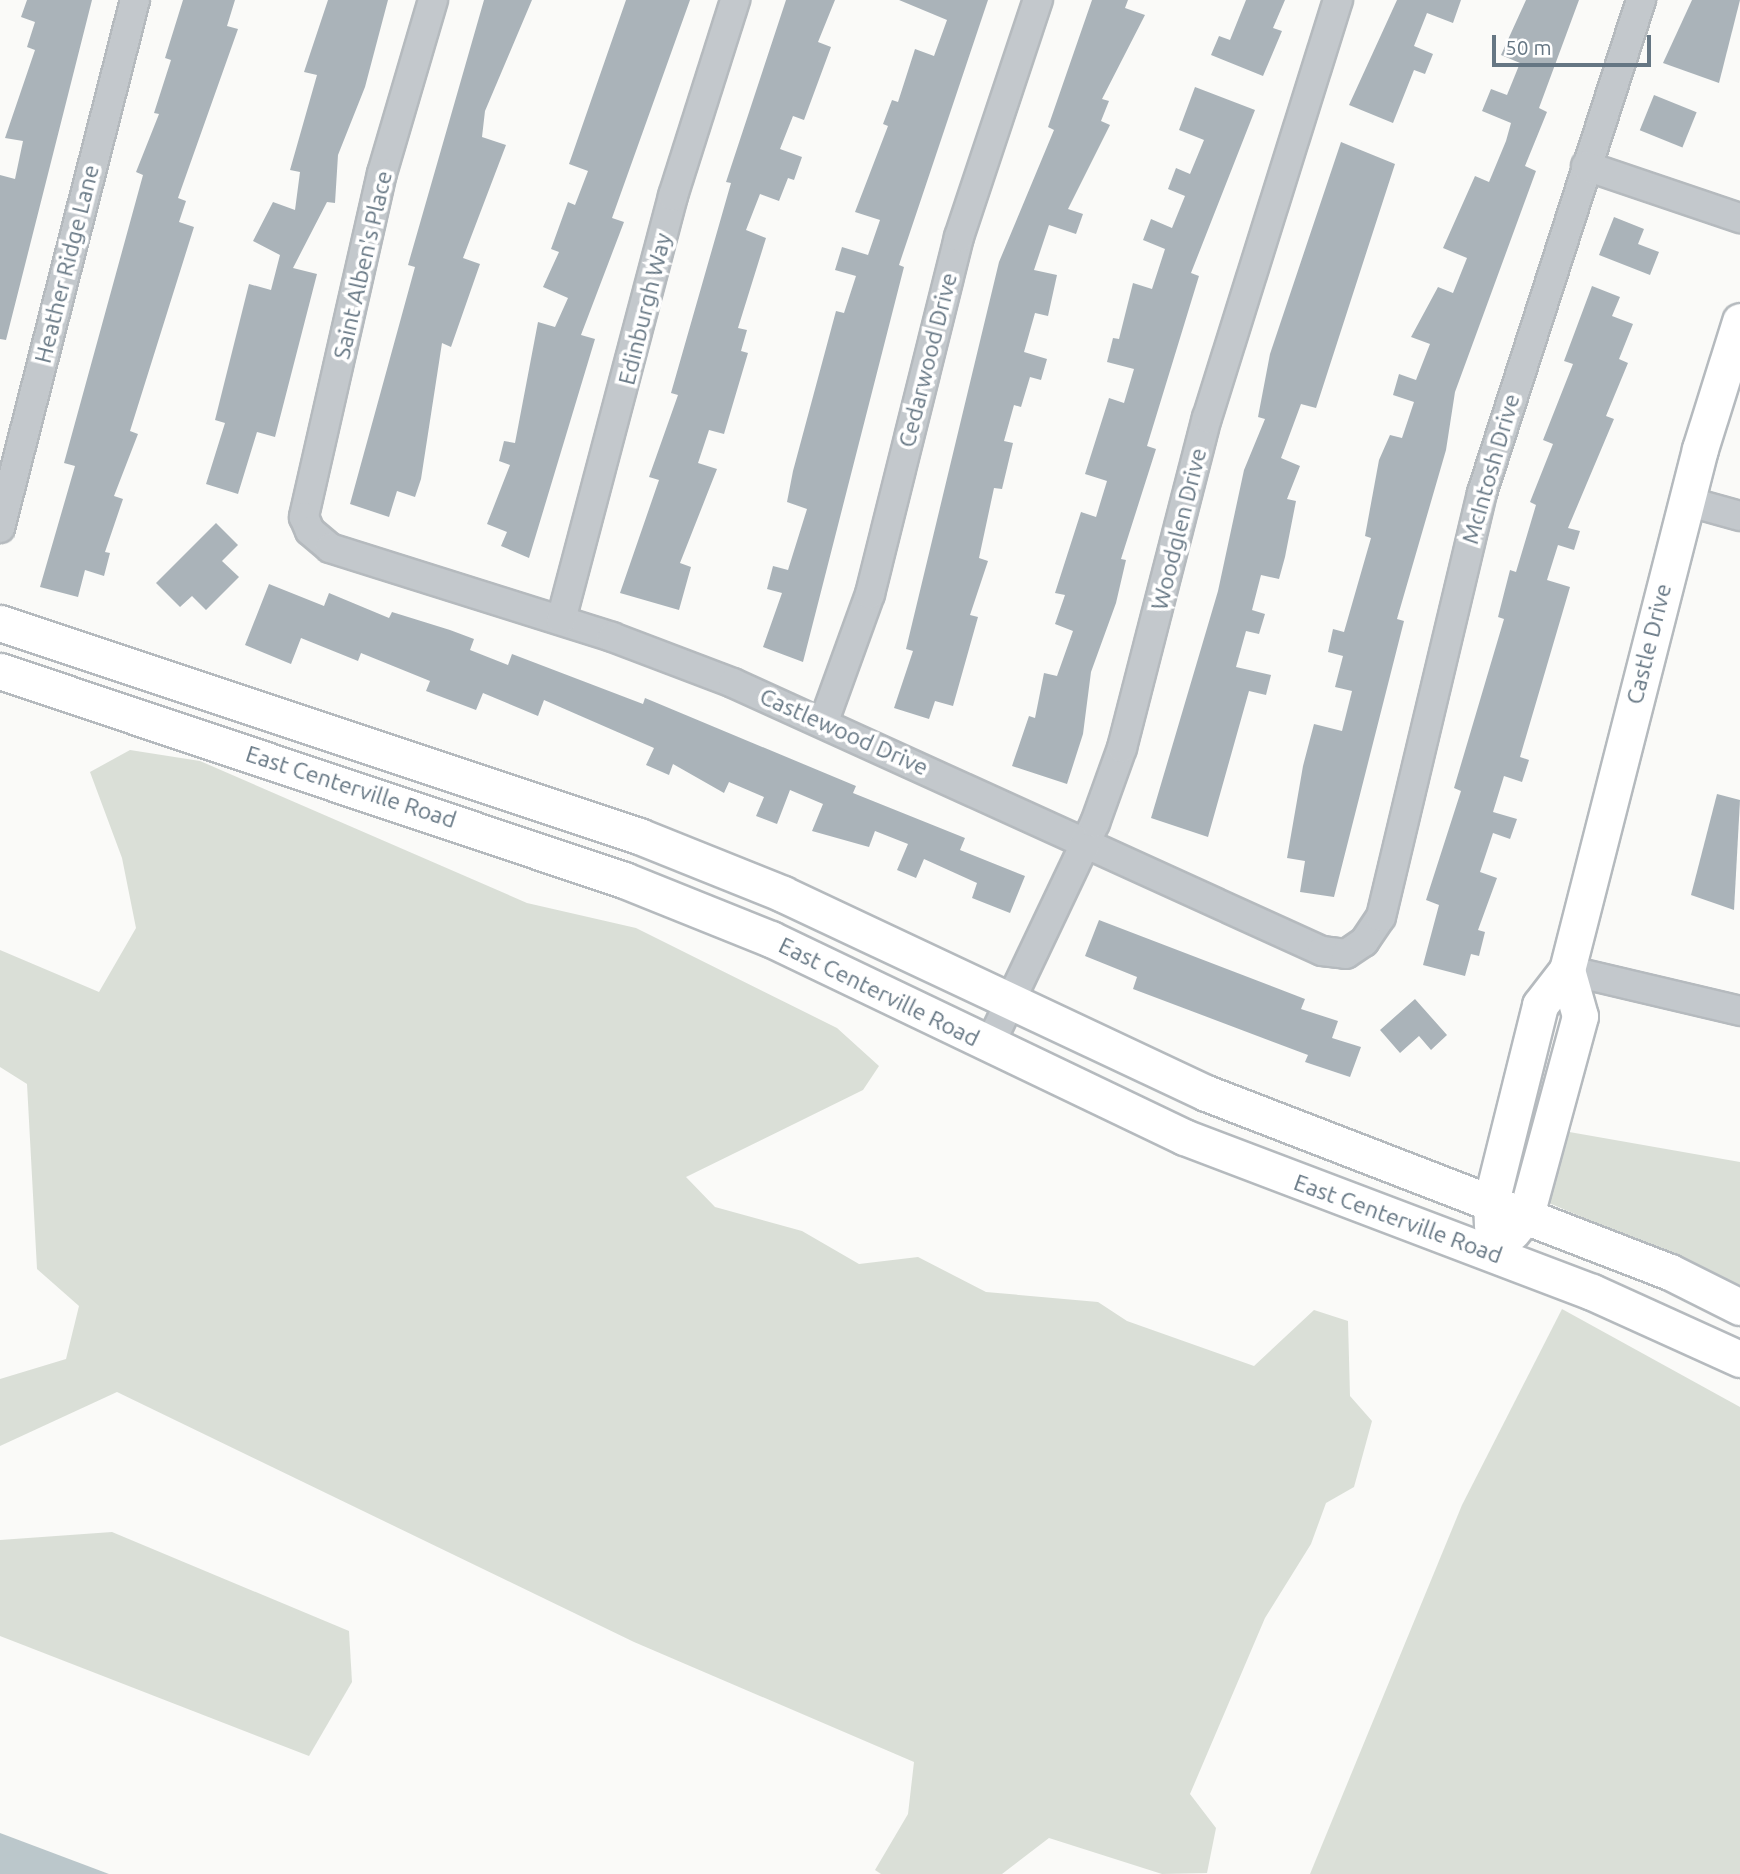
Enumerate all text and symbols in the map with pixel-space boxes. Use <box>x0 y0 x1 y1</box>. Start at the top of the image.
scale bar <box>1495 21 1654 65</box>
text: 50 m <box>1505 35 1552 59</box>
street label: Heather Ridge Lane <box>29 162 105 366</box>
street label: Saint Alben's Place <box>328 168 398 362</box>
street label: Edinburgh Way <box>613 230 677 388</box>
street label: Cedarwood Drive <box>893 270 963 450</box>
street label: McIntosh Drive <box>1456 391 1526 547</box>
street label: Woodglen Drive <box>1146 445 1212 613</box>
street label: Castle Drive <box>1621 581 1677 707</box>
street label: Castlewood Drive <box>755 682 933 782</box>
street label: East Centerville Road <box>242 740 460 834</box>
street label: East Centerville Road <box>774 931 984 1053</box>
street label: East Centerville Road <box>1290 1168 1506 1270</box>

